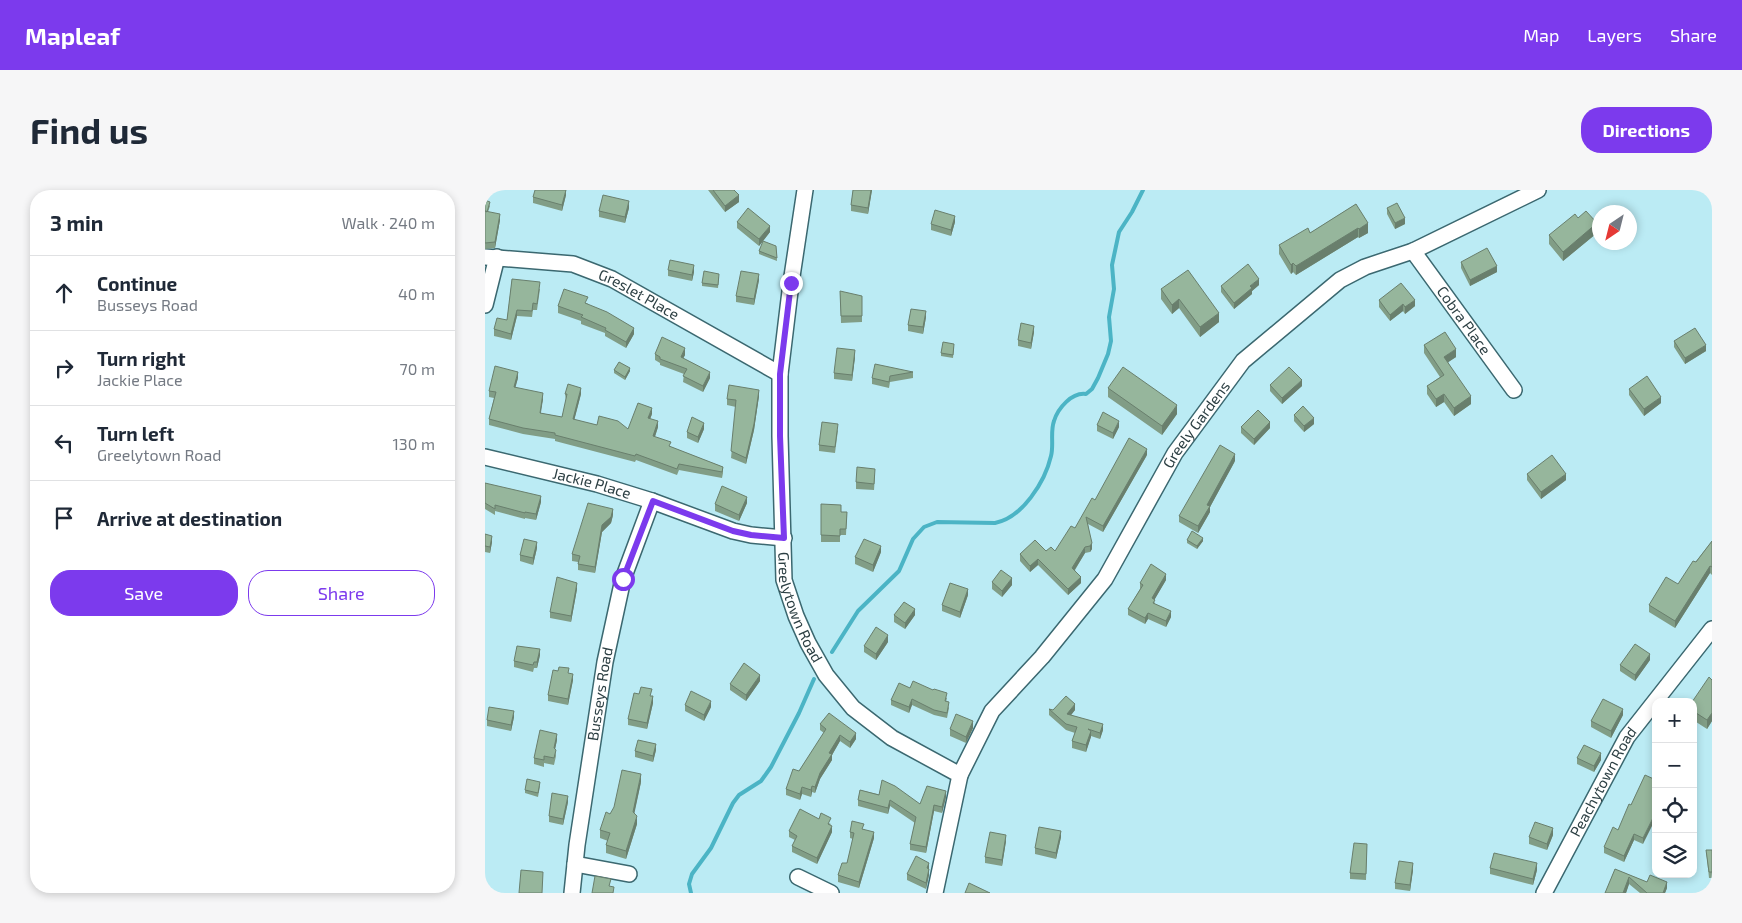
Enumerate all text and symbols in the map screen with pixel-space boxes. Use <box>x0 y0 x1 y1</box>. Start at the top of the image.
text: Mapleaf <box>25 21 120 50</box>
text: Map <box>1523 24 1559 46</box>
text: Layers <box>1587 24 1642 46</box>
text: Share <box>1670 24 1717 46</box>
button: Directions <box>1581 107 1712 153</box>
text: Find us <box>30 109 148 151</box>
north arrow <box>1592 205 1637 250</box>
text: 3 min <box>50 210 103 235</box>
text: Walk · 240 m <box>342 213 435 232</box>
street label: Greslet Place <box>596 265 683 323</box>
text: Continue <box>97 272 177 295</box>
route end <box>780 272 803 295</box>
icon: ahead <box>50 279 78 307</box>
street label: Cobra Place <box>1434 282 1495 358</box>
text: 40 m <box>398 284 435 303</box>
text: Busseys Road <box>97 295 198 314</box>
text: Turn right <box>97 347 185 370</box>
icon: right <box>50 354 78 382</box>
text: 70 m <box>400 359 435 378</box>
text: Jackie Place <box>97 370 183 389</box>
street label: Greely Gardens <box>1158 377 1233 471</box>
text: Turn left <box>97 422 174 445</box>
icon: left <box>50 429 78 457</box>
text: 130 m <box>393 434 435 453</box>
text: Greelytown Road <box>97 445 221 464</box>
street label: Jackie Place <box>551 464 633 502</box>
icon: arrive <box>50 504 78 532</box>
text: Arrive at destination <box>97 507 282 530</box>
street label: Greelytown Road <box>775 552 827 665</box>
route start <box>612 568 635 591</box>
button: Save <box>50 570 238 616</box>
button: Share <box>248 570 435 616</box>
street label: Busseys Road <box>583 645 616 742</box>
map controls <box>1652 698 1697 878</box>
button: + <box>1652 698 1697 743</box>
street label: Peachytown Road <box>1566 723 1640 840</box>
button: − <box>1652 743 1697 788</box>
button: locate <box>1652 788 1697 833</box>
button: layers <box>1652 833 1697 878</box>

